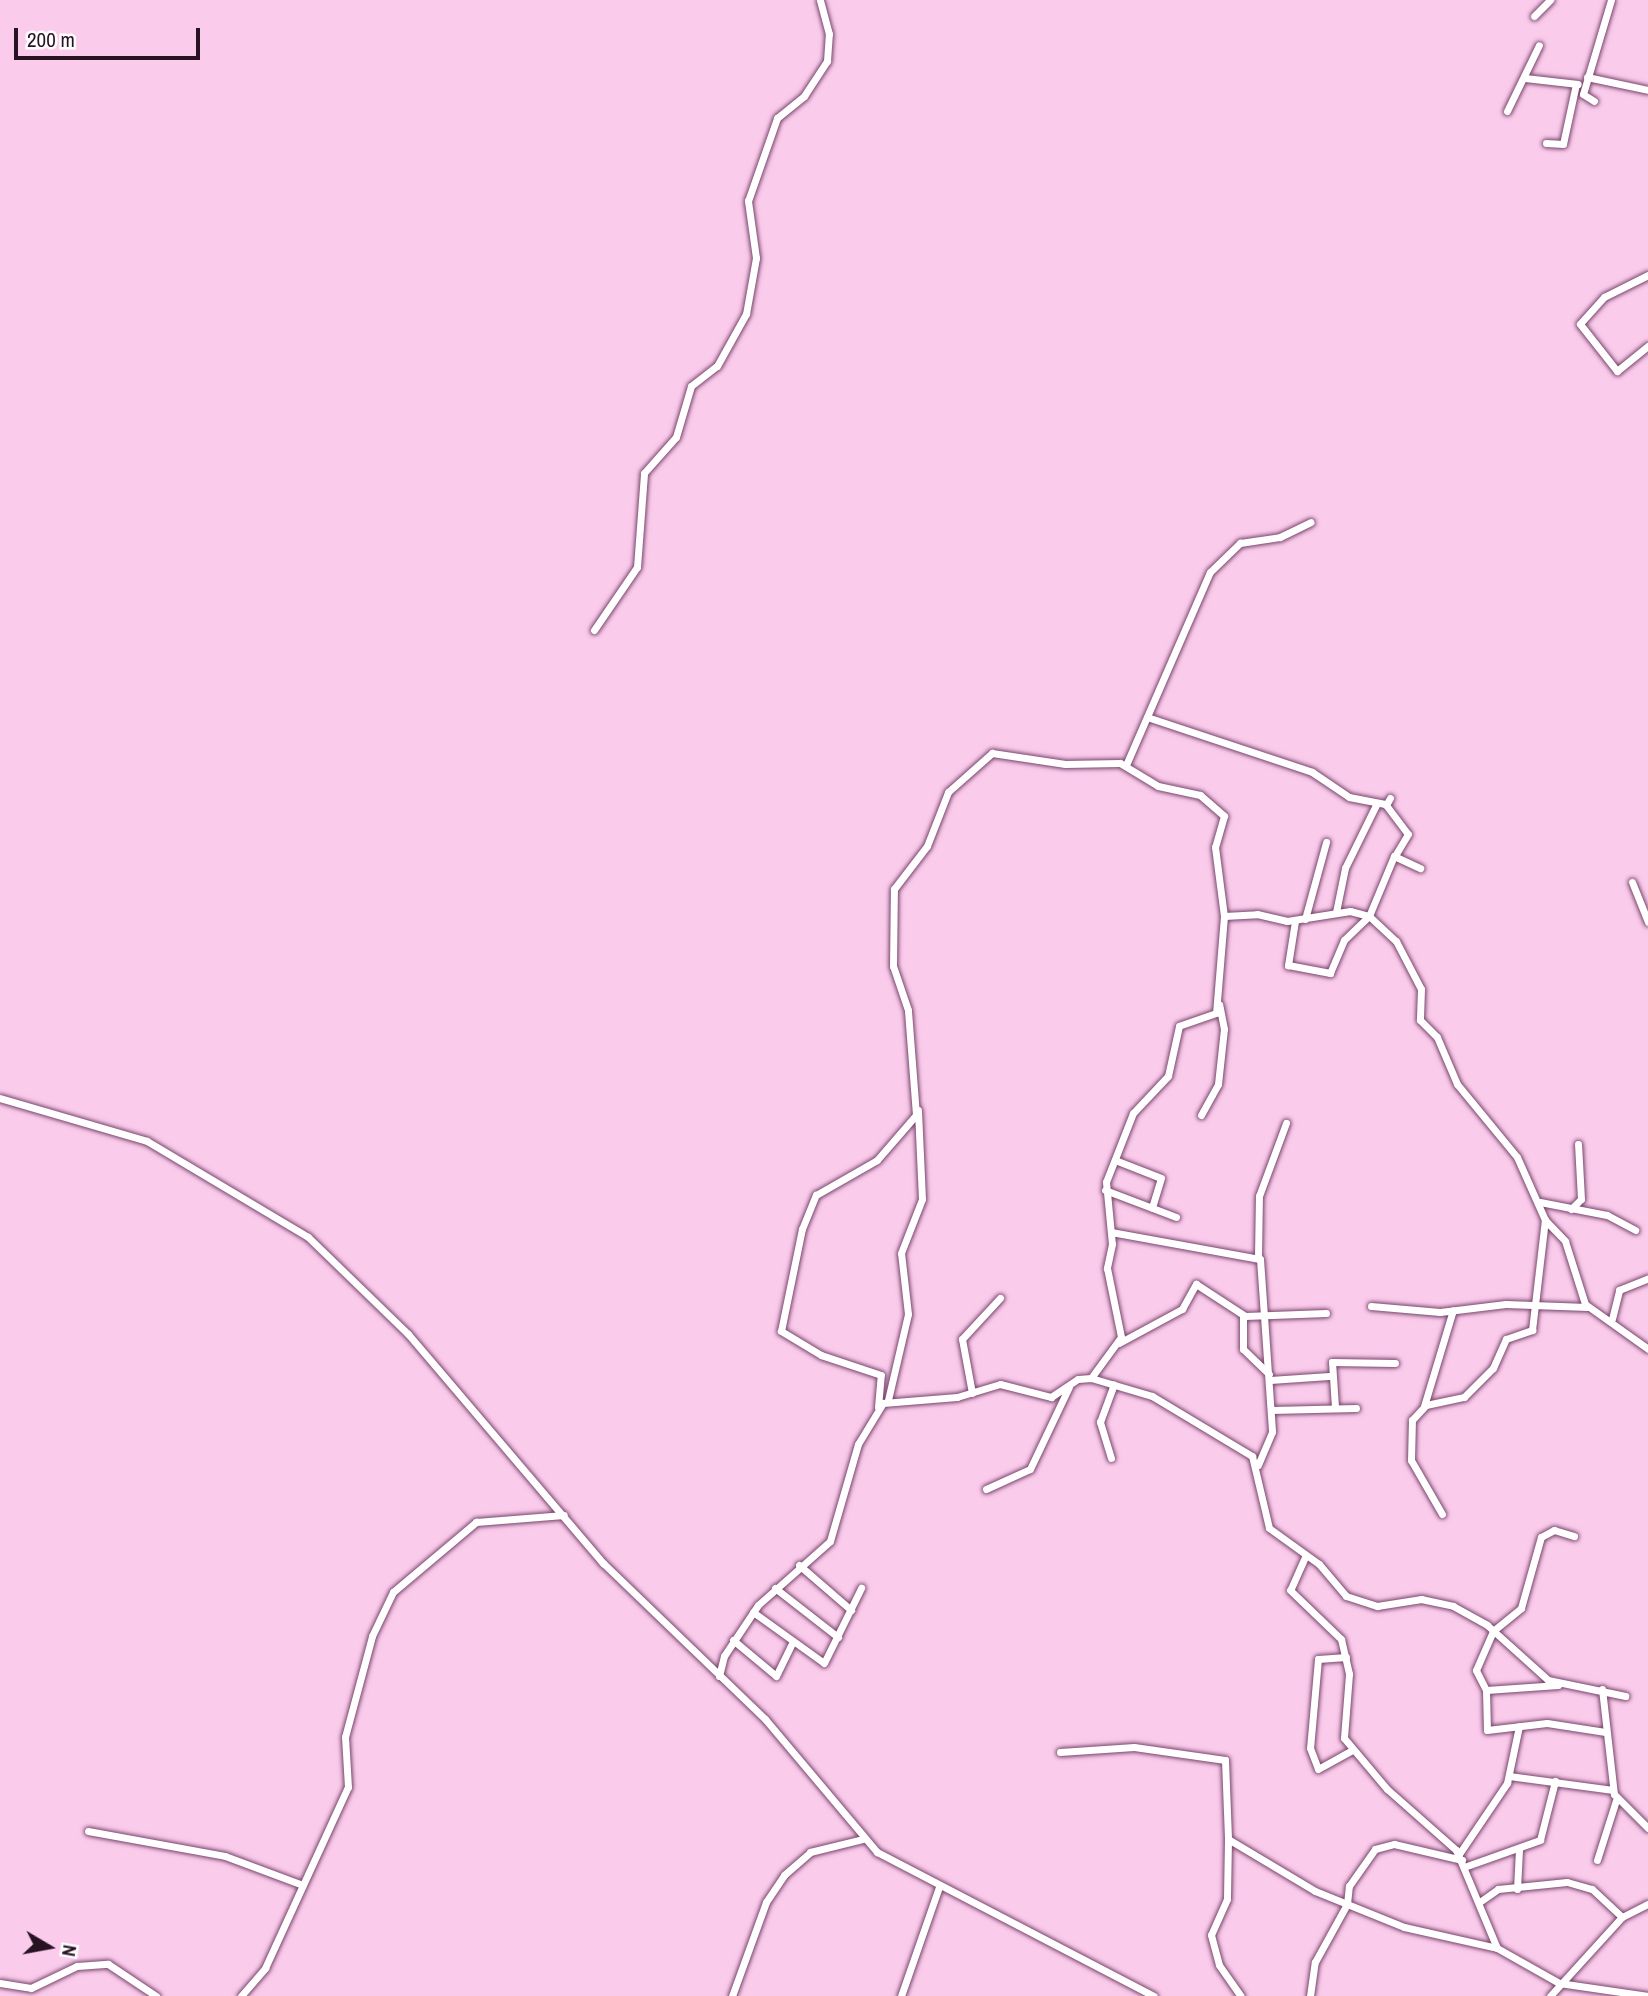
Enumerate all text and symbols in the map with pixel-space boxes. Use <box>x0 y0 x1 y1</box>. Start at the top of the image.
scale bar <box>18 14 203 58</box>
text: 200 m <box>27 25 75 54</box>
north arrow <box>14 1912 84 1982</box>
text: N <box>56 1943 83 1958</box>

